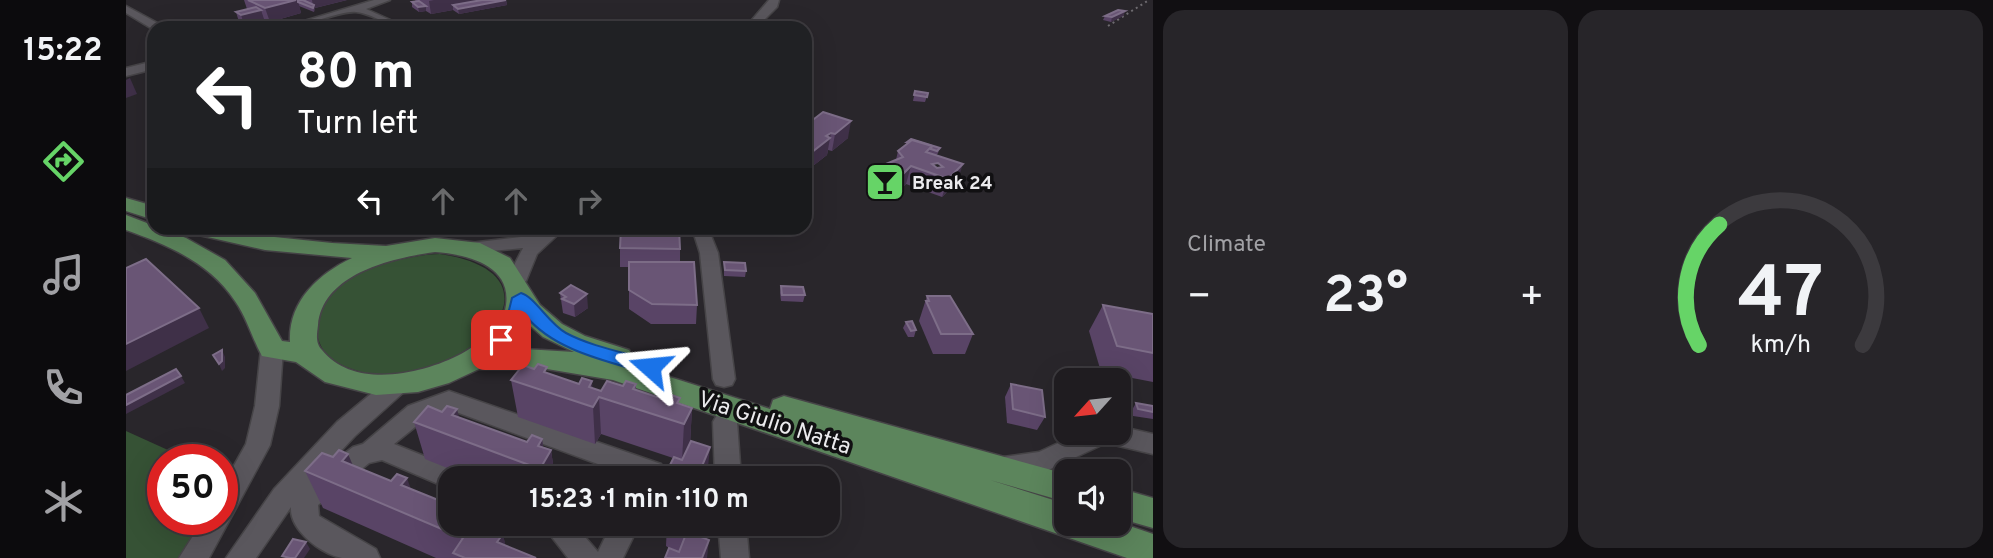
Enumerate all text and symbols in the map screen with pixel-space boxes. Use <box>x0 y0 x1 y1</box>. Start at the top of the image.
text: 15:22 <box>23 32 103 72</box>
text: 80 m <box>297 44 414 106</box>
icon: left <box>182 49 273 140</box>
text: Turn left <box>297 105 418 145</box>
icon: directions <box>39 137 88 186</box>
bar icon: Break 24 <box>864 161 906 203</box>
place label: Break 24 <box>912 172 993 196</box>
icon: left <box>351 182 389 220</box>
icon: ahead <box>424 182 462 220</box>
icon: ahead <box>497 182 535 220</box>
icon: right <box>570 182 608 220</box>
text: Climate <box>1187 231 1266 260</box>
icon: music <box>39 250 88 299</box>
text: 47 <box>1738 251 1823 343</box>
text: 23° <box>1323 265 1408 331</box>
text: − <box>1187 274 1212 323</box>
text: + <box>1519 274 1544 323</box>
pin <box>471 310 531 370</box>
icon: arrive <box>482 321 520 359</box>
position arrow <box>613 330 687 404</box>
text: km/h <box>1750 330 1811 362</box>
icon: phone <box>39 363 88 412</box>
north arrow <box>1054 368 1130 444</box>
map controls <box>1054 368 1131 536</box>
street label: Via Giulio Natta <box>694 386 854 463</box>
speed limit sign: 50 <box>147 444 238 535</box>
button: sound <box>1054 459 1131 536</box>
icon: climate <box>39 477 88 526</box>
text: 15:23 · 1 min · 110 m <box>529 484 749 517</box>

